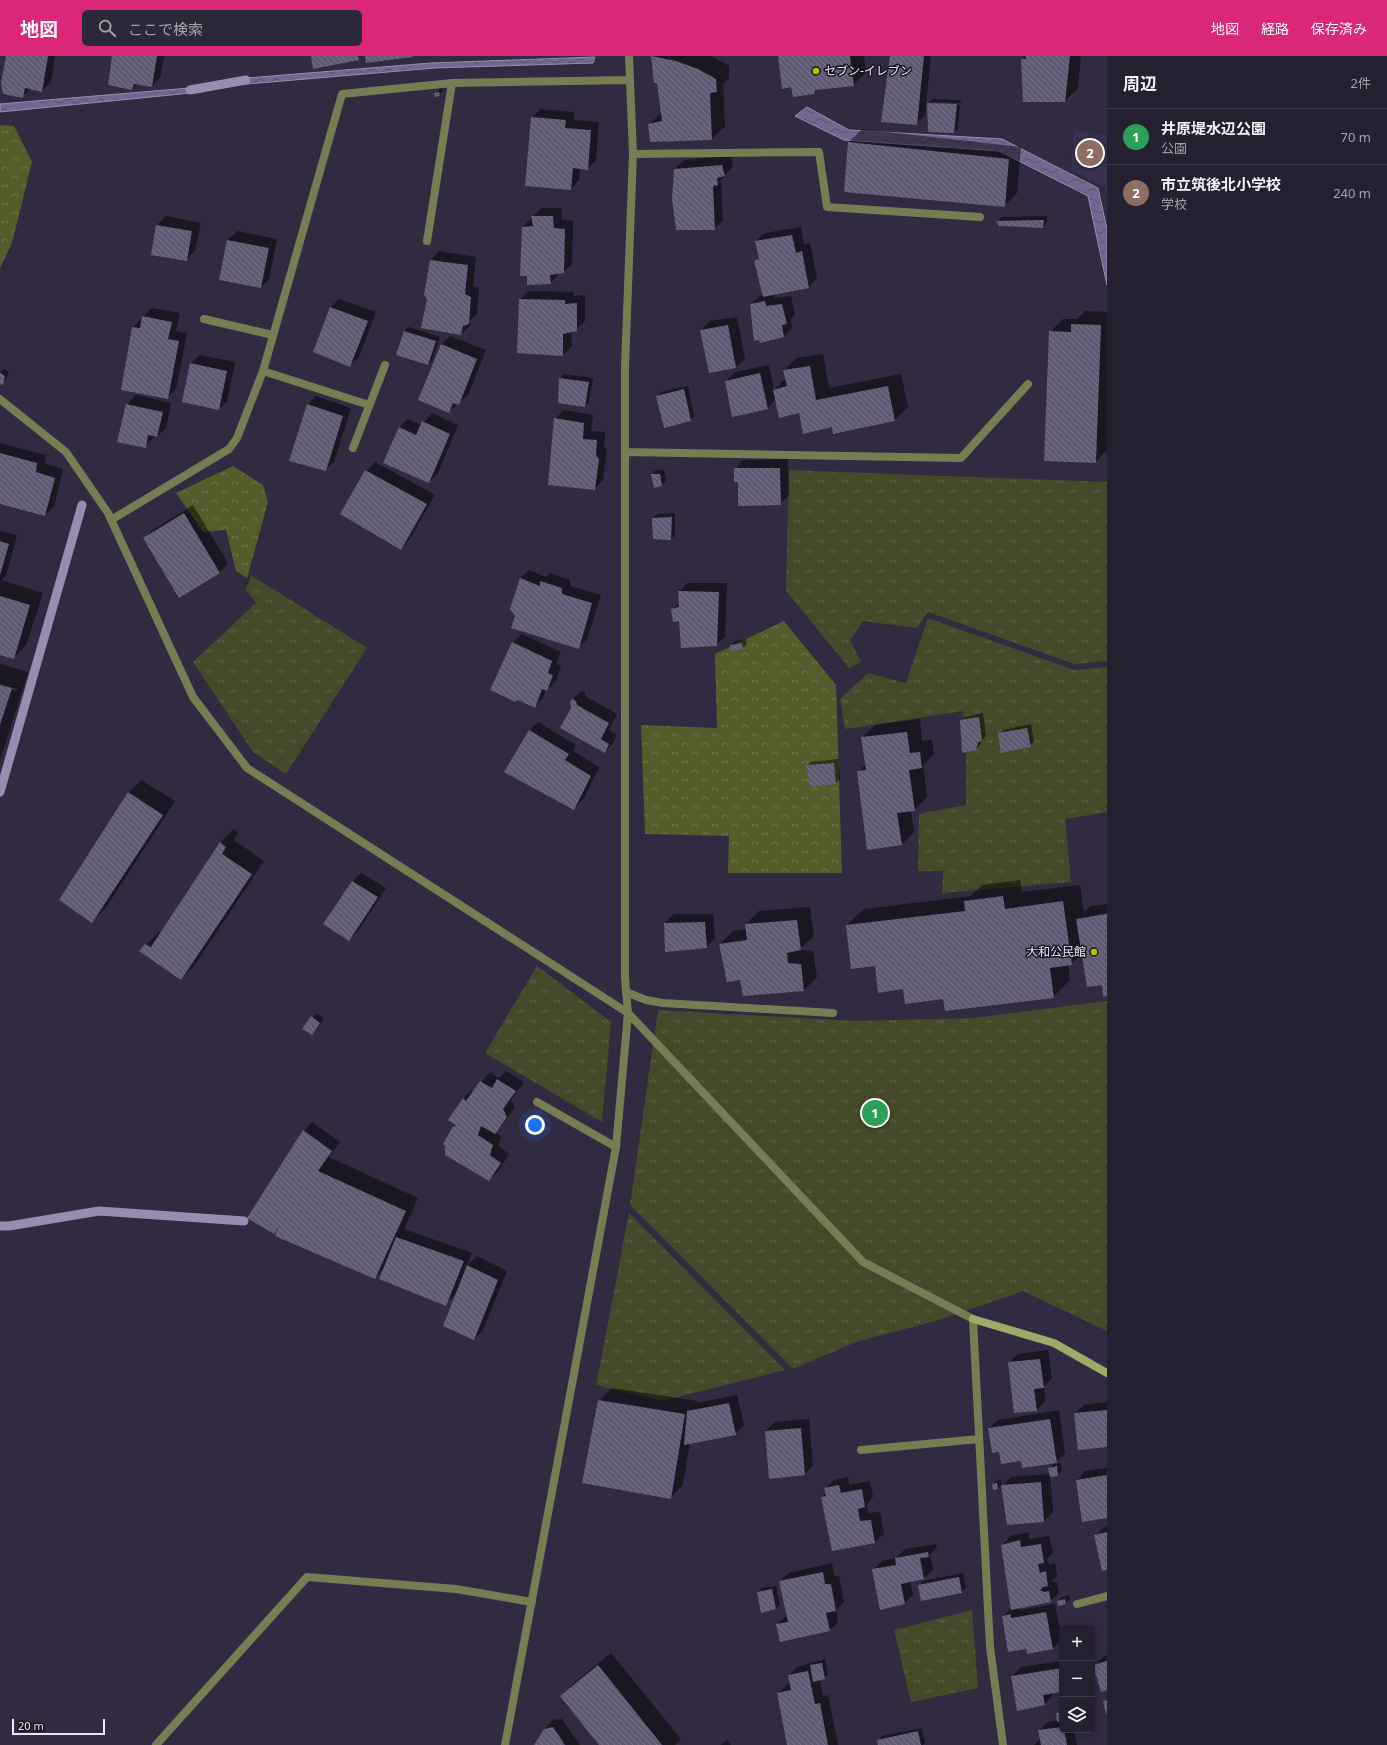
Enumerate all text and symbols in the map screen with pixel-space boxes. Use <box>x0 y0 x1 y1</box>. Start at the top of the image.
search box <box>82 10 362 46</box>
text: 地図 <box>20 16 58 42</box>
icon: search <box>96 17 118 39</box>
text: ここで検索 <box>128 19 203 39</box>
text: 地図 <box>1211 19 1239 38</box>
text: 経路 <box>1261 19 1289 38</box>
text: 保存済み <box>1311 19 1367 38</box>
place label: セブン-イレブン <box>824 62 912 79</box>
marker: セブン-イレブン <box>811 66 821 76</box>
text: 周辺 <box>1123 72 1157 95</box>
text: 2件 <box>1351 74 1371 92</box>
text: 井原堤水辺公園 <box>1161 118 1266 138</box>
text: 1 <box>1132 128 1140 146</box>
text: 70 m <box>1341 128 1371 146</box>
pin: 2 <box>1077 138 1103 168</box>
text: 公園 <box>1161 139 1187 157</box>
text: 市立筑後北小学校 <box>1161 174 1281 194</box>
text: 2 <box>1132 184 1140 202</box>
text: 240 m <box>1333 184 1371 202</box>
text: 学校 <box>1161 195 1187 213</box>
place label: 大和公民館 <box>1026 943 1086 960</box>
marker: 大和公民館 <box>1089 947 1099 957</box>
pin: 1 <box>862 1098 888 1128</box>
your location <box>525 1115 545 1135</box>
map controls <box>1059 1625 1095 1733</box>
button: + <box>1059 1625 1095 1661</box>
button: − <box>1059 1661 1095 1697</box>
button: layers <box>1059 1697 1095 1733</box>
scale bar <box>12 1717 105 1736</box>
text: 20 m <box>18 1718 44 1733</box>

